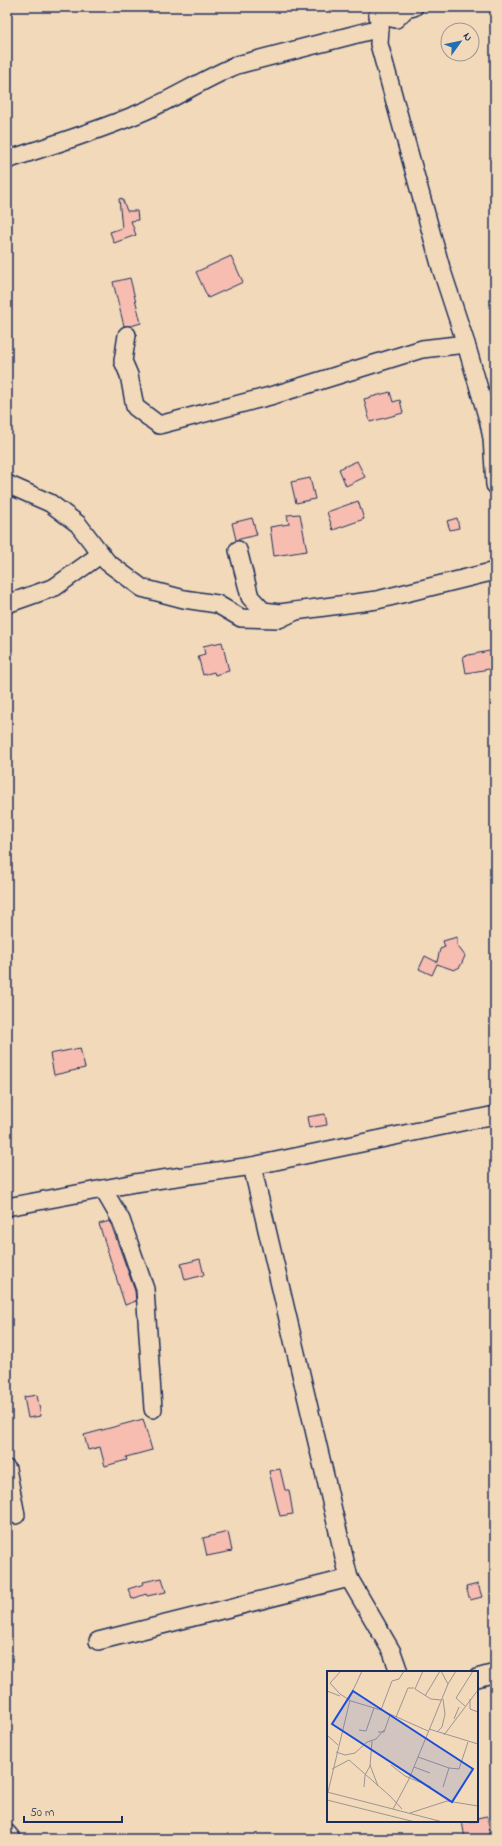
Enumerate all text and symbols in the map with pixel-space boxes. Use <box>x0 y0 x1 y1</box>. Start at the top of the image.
north arrow <box>440 22 480 62</box>
text: N <box>459 30 476 45</box>
inset map <box>327 1671 478 1822</box>
scale bar <box>24 1798 122 1824</box>
text: 50 m <box>30 1804 54 1822</box>

